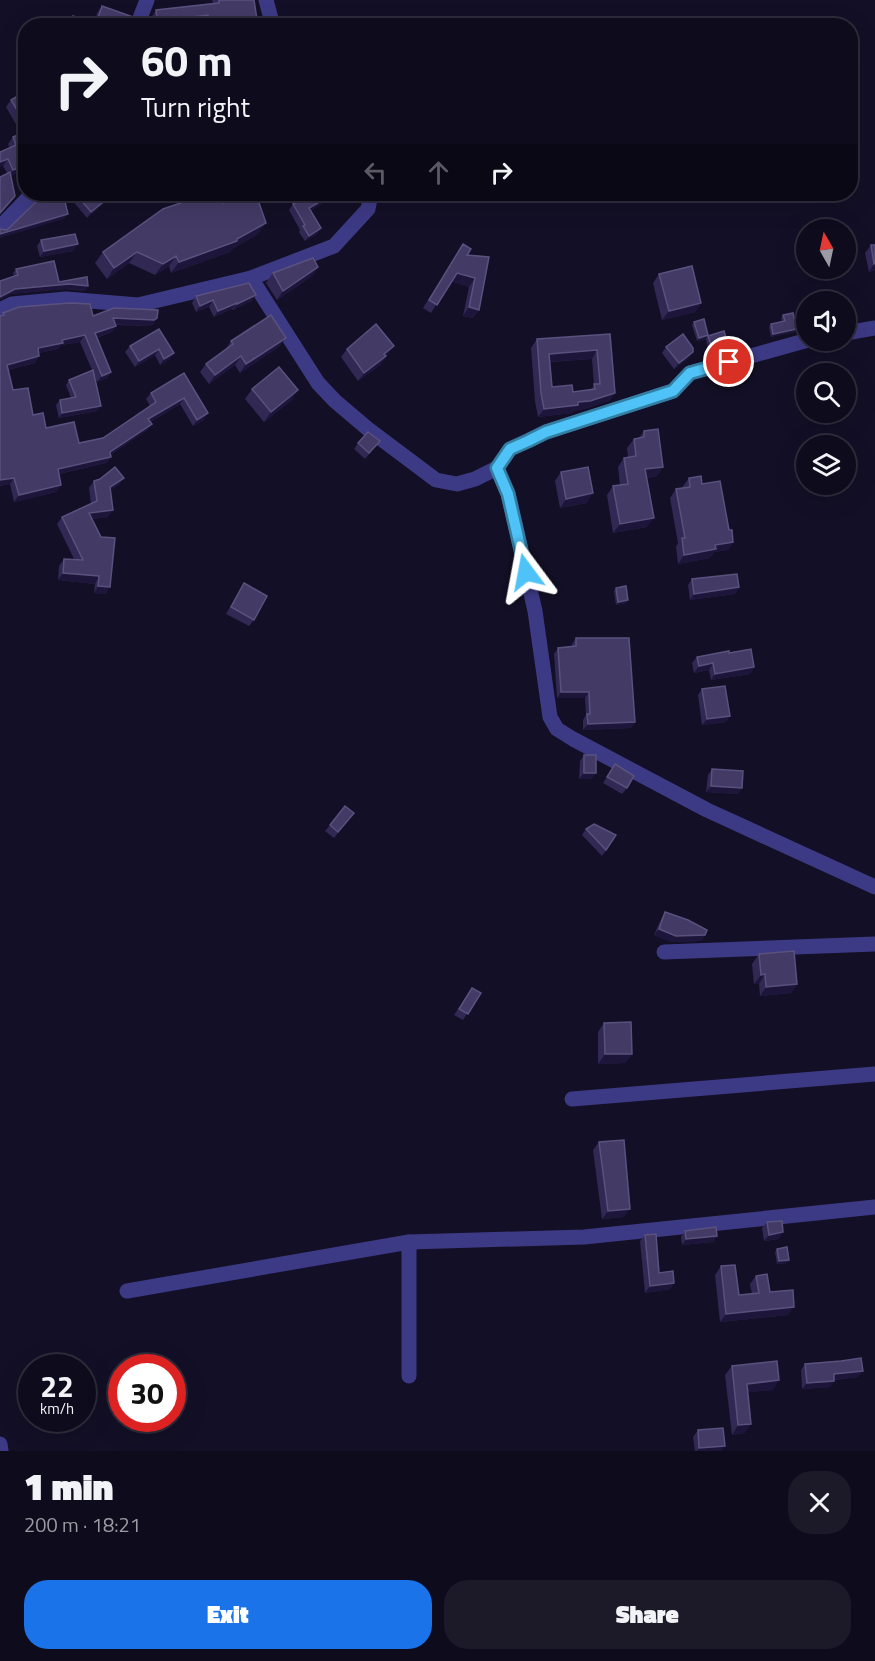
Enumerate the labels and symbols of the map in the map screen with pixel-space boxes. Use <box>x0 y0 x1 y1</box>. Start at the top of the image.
north arrow <box>796 219 856 279</box>
pin <box>703 336 754 387</box>
position arrow <box>494 540 558 604</box>
speed limit sign: 30 <box>108 1354 186 1432</box>

